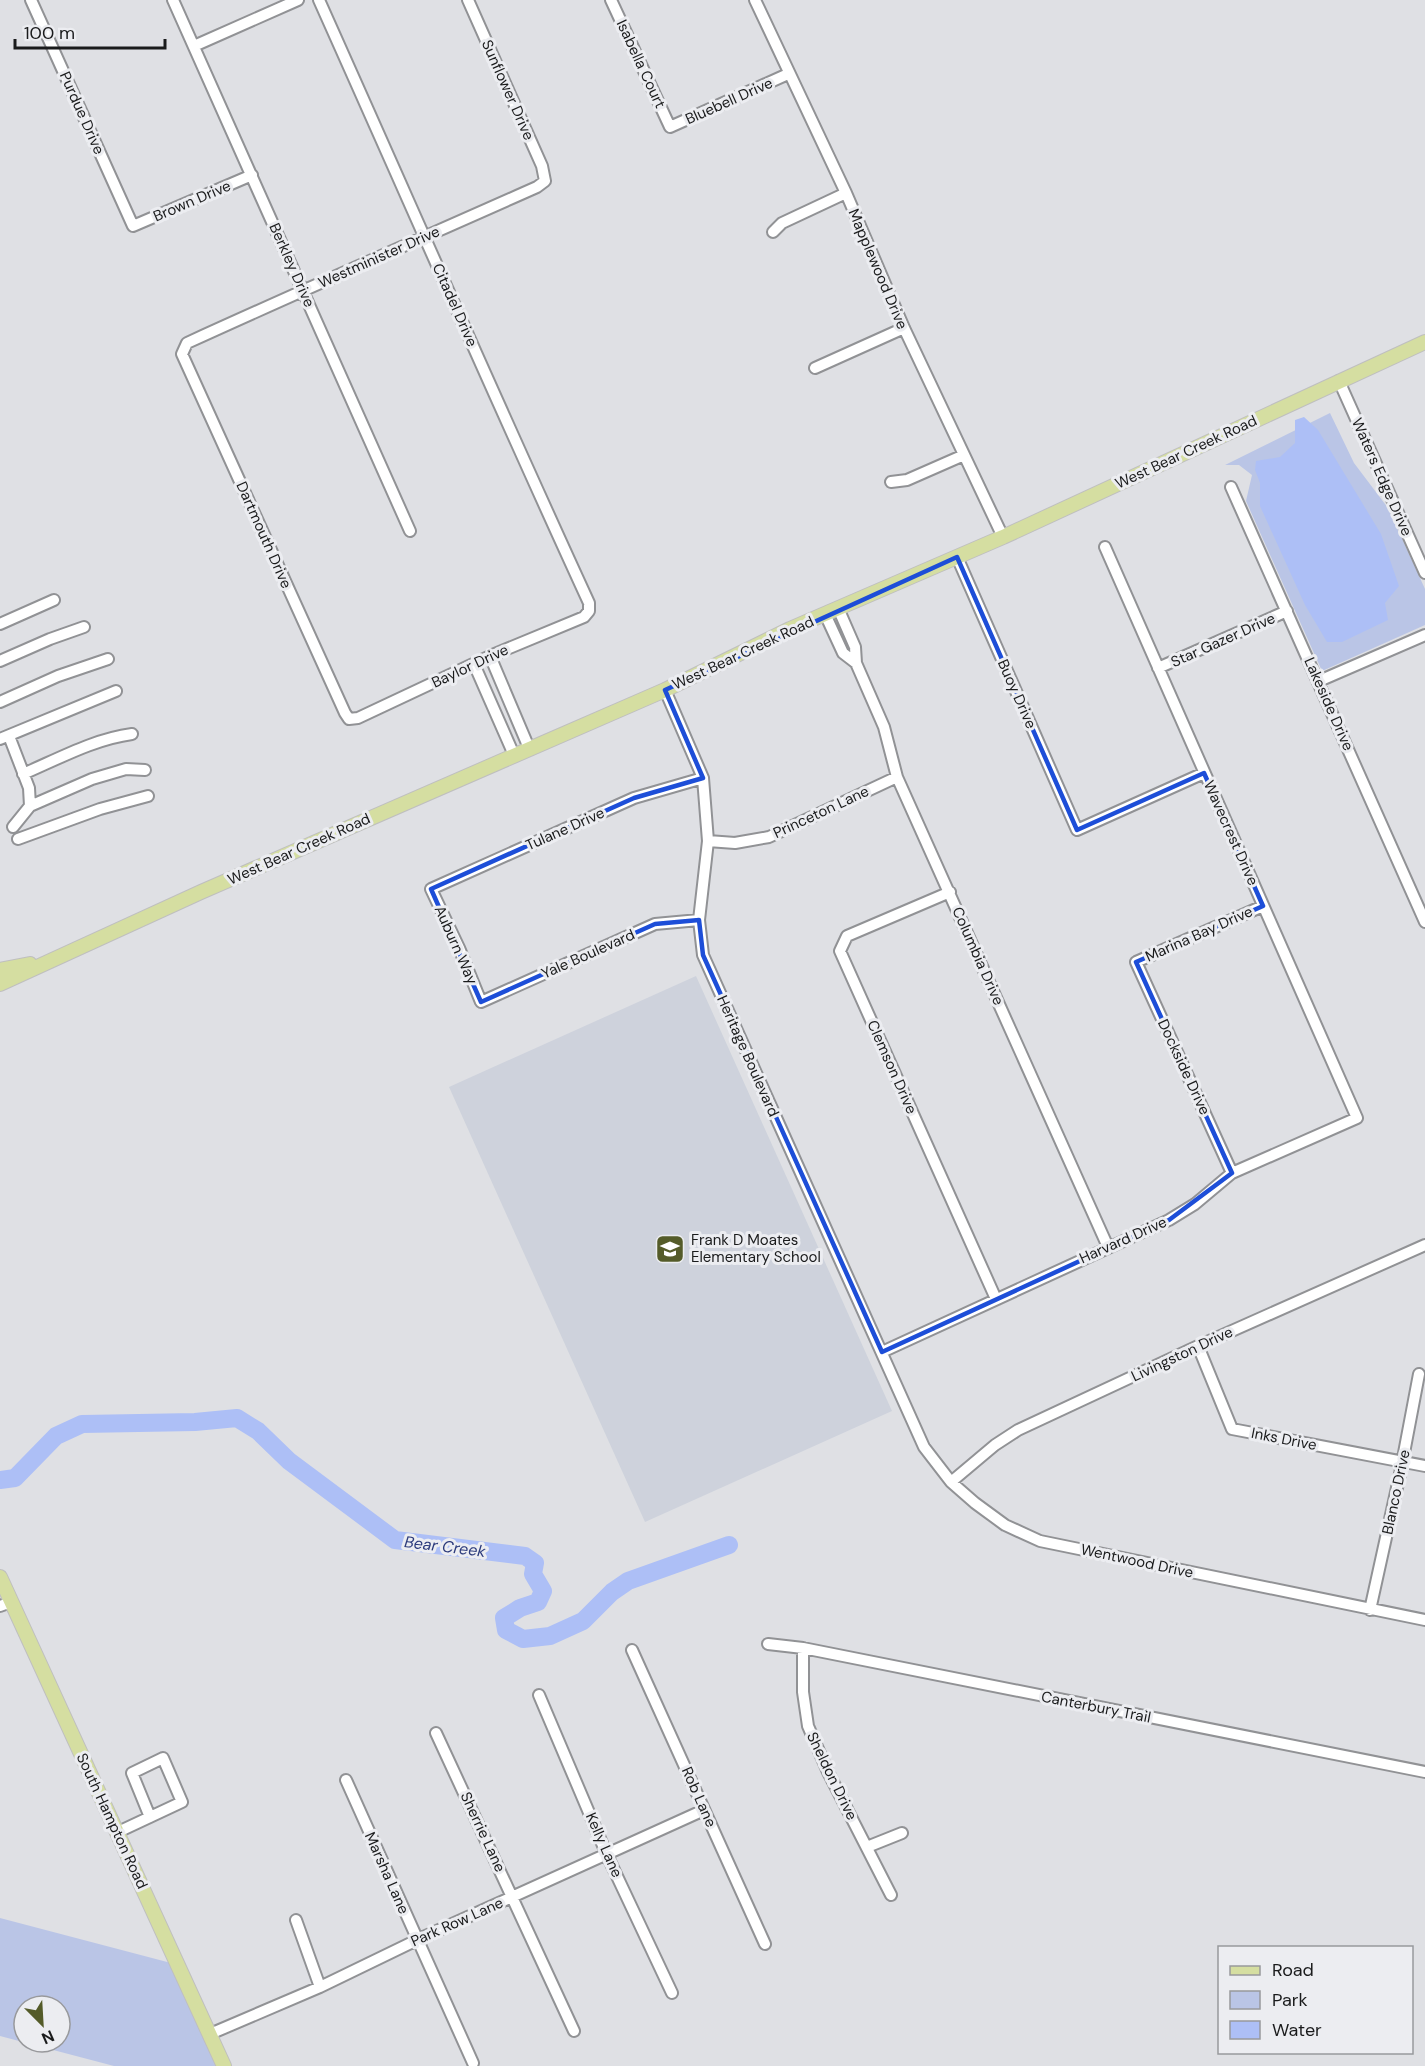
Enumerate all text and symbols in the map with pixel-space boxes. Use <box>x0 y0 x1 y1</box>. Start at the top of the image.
scale bar <box>15 12 165 50</box>
street label: Isabella Court <box>612 16 670 112</box>
text: 100 m <box>24 21 75 45</box>
street label: Sunflower Drive <box>477 37 539 143</box>
street label: Purdue Drive <box>55 68 109 158</box>
street label: Bluebell Drive <box>682 73 776 129</box>
street label: Brown Drive <box>150 176 234 226</box>
street label: Mapplewood Drive <box>844 206 912 332</box>
street label: Berkley Drive <box>265 220 319 310</box>
street label: Westminister Drive <box>315 221 443 293</box>
street label: Citadel Drive <box>428 260 482 350</box>
street label: West Bear Creek Road <box>1112 410 1260 494</box>
street label: Waters Edge Drive <box>1347 415 1417 539</box>
street label: Dartmouth Drive <box>232 479 296 591</box>
street label: Star Gazer Drive <box>1168 608 1278 672</box>
street label: West Bear Creek Road <box>669 611 817 695</box>
street label: Baylor Drive <box>428 639 512 693</box>
street label: Lakeside Drive <box>1299 654 1359 754</box>
street label: Buoy Drive <box>993 656 1041 732</box>
street label: Wavecrest Drive <box>1199 777 1263 889</box>
street label: Princeton Lane <box>770 781 872 843</box>
street label: Tulane Drive <box>522 803 608 855</box>
street label: West Bear Creek Road <box>225 809 373 889</box>
street label: Marina Bay Drive <box>1142 901 1256 967</box>
street label: Auburn Way <box>430 902 483 988</box>
street label: Columbia Drive <box>947 904 1009 1008</box>
street label: Yale Boulevard <box>538 925 638 983</box>
street label: Heritage Boulevard <box>712 992 784 1120</box>
street label: Dockside Drive <box>1153 1016 1215 1118</box>
street label: Clemson Drive <box>862 1017 922 1117</box>
street label: Harvard Drive <box>1076 1212 1170 1268</box>
place label: Frank D Moates Elementary School <box>691 1230 821 1267</box>
school or university icon: Frank D Moates Elementary School <box>654 1233 686 1265</box>
street label: Livingston Drive <box>1128 1322 1236 1386</box>
street label: Inks Drive <box>1250 1423 1318 1455</box>
street label: Blanco Drive <box>1377 1448 1415 1536</box>
water label: Bear Creek <box>403 1531 488 1562</box>
street label: Wentwood Drive <box>1079 1539 1195 1583</box>
street label: Canterbury Trail <box>1039 1687 1153 1727</box>
street label: Sheldon Drive <box>802 1729 862 1823</box>
street label: South Hampton Road <box>72 1750 152 1892</box>
street label: Rob Lane <box>677 1764 721 1830</box>
street label: Sherrie Lane <box>456 1789 510 1875</box>
street label: Kelly Lane <box>581 1809 627 1881</box>
street label: Marsha Lane <box>360 1829 414 1917</box>
street label: Park Row Lane <box>408 1893 506 1951</box>
legend <box>1218 1946 1413 2054</box>
text: Road <box>1272 1958 1314 1982</box>
text: Park <box>1272 1988 1308 2012</box>
north arrow <box>12 1994 72 2054</box>
text: Water <box>1272 2018 1322 2042</box>
text: N <box>38 2025 57 2049</box>

